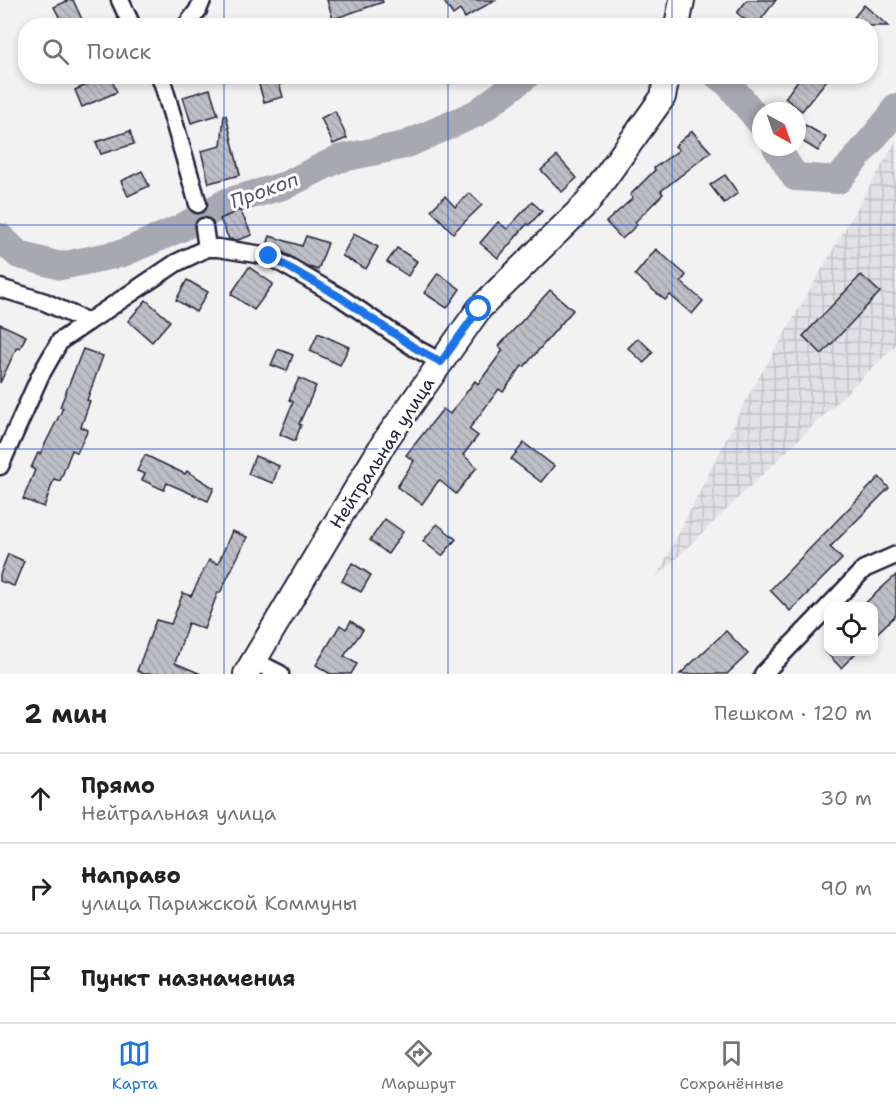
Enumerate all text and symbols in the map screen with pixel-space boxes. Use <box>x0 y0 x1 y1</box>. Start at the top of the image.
search box <box>18 18 878 84</box>
icon: search <box>39 35 72 68</box>
text: Поиск <box>87 37 151 66</box>
north arrow <box>752 102 806 156</box>
water label: Прокоп <box>226 166 302 214</box>
route end <box>255 242 281 268</box>
route start <box>465 295 491 321</box>
street label: Нейтральная улица <box>324 373 440 533</box>
map controls <box>824 602 878 656</box>
button: locate <box>824 602 878 656</box>
text: 2 мин <box>24 696 107 731</box>
text: Пешком · 120 m <box>714 700 872 726</box>
text: Прямо <box>81 771 155 800</box>
icon: ahead <box>24 782 57 815</box>
text: 30 m <box>820 785 872 811</box>
text: Нейтральная улица <box>81 800 276 826</box>
text: Направо <box>81 861 181 890</box>
icon: right <box>24 872 57 905</box>
text: 90 m <box>820 875 872 901</box>
text: улица Парижской Коммуны <box>81 890 357 916</box>
icon: arrive <box>24 962 57 995</box>
text: Пункт назначения <box>81 964 295 993</box>
tab: Карта <box>112 1037 158 1094</box>
tab: Маршрут <box>381 1037 456 1094</box>
tab: Сохранённые <box>680 1037 784 1094</box>

